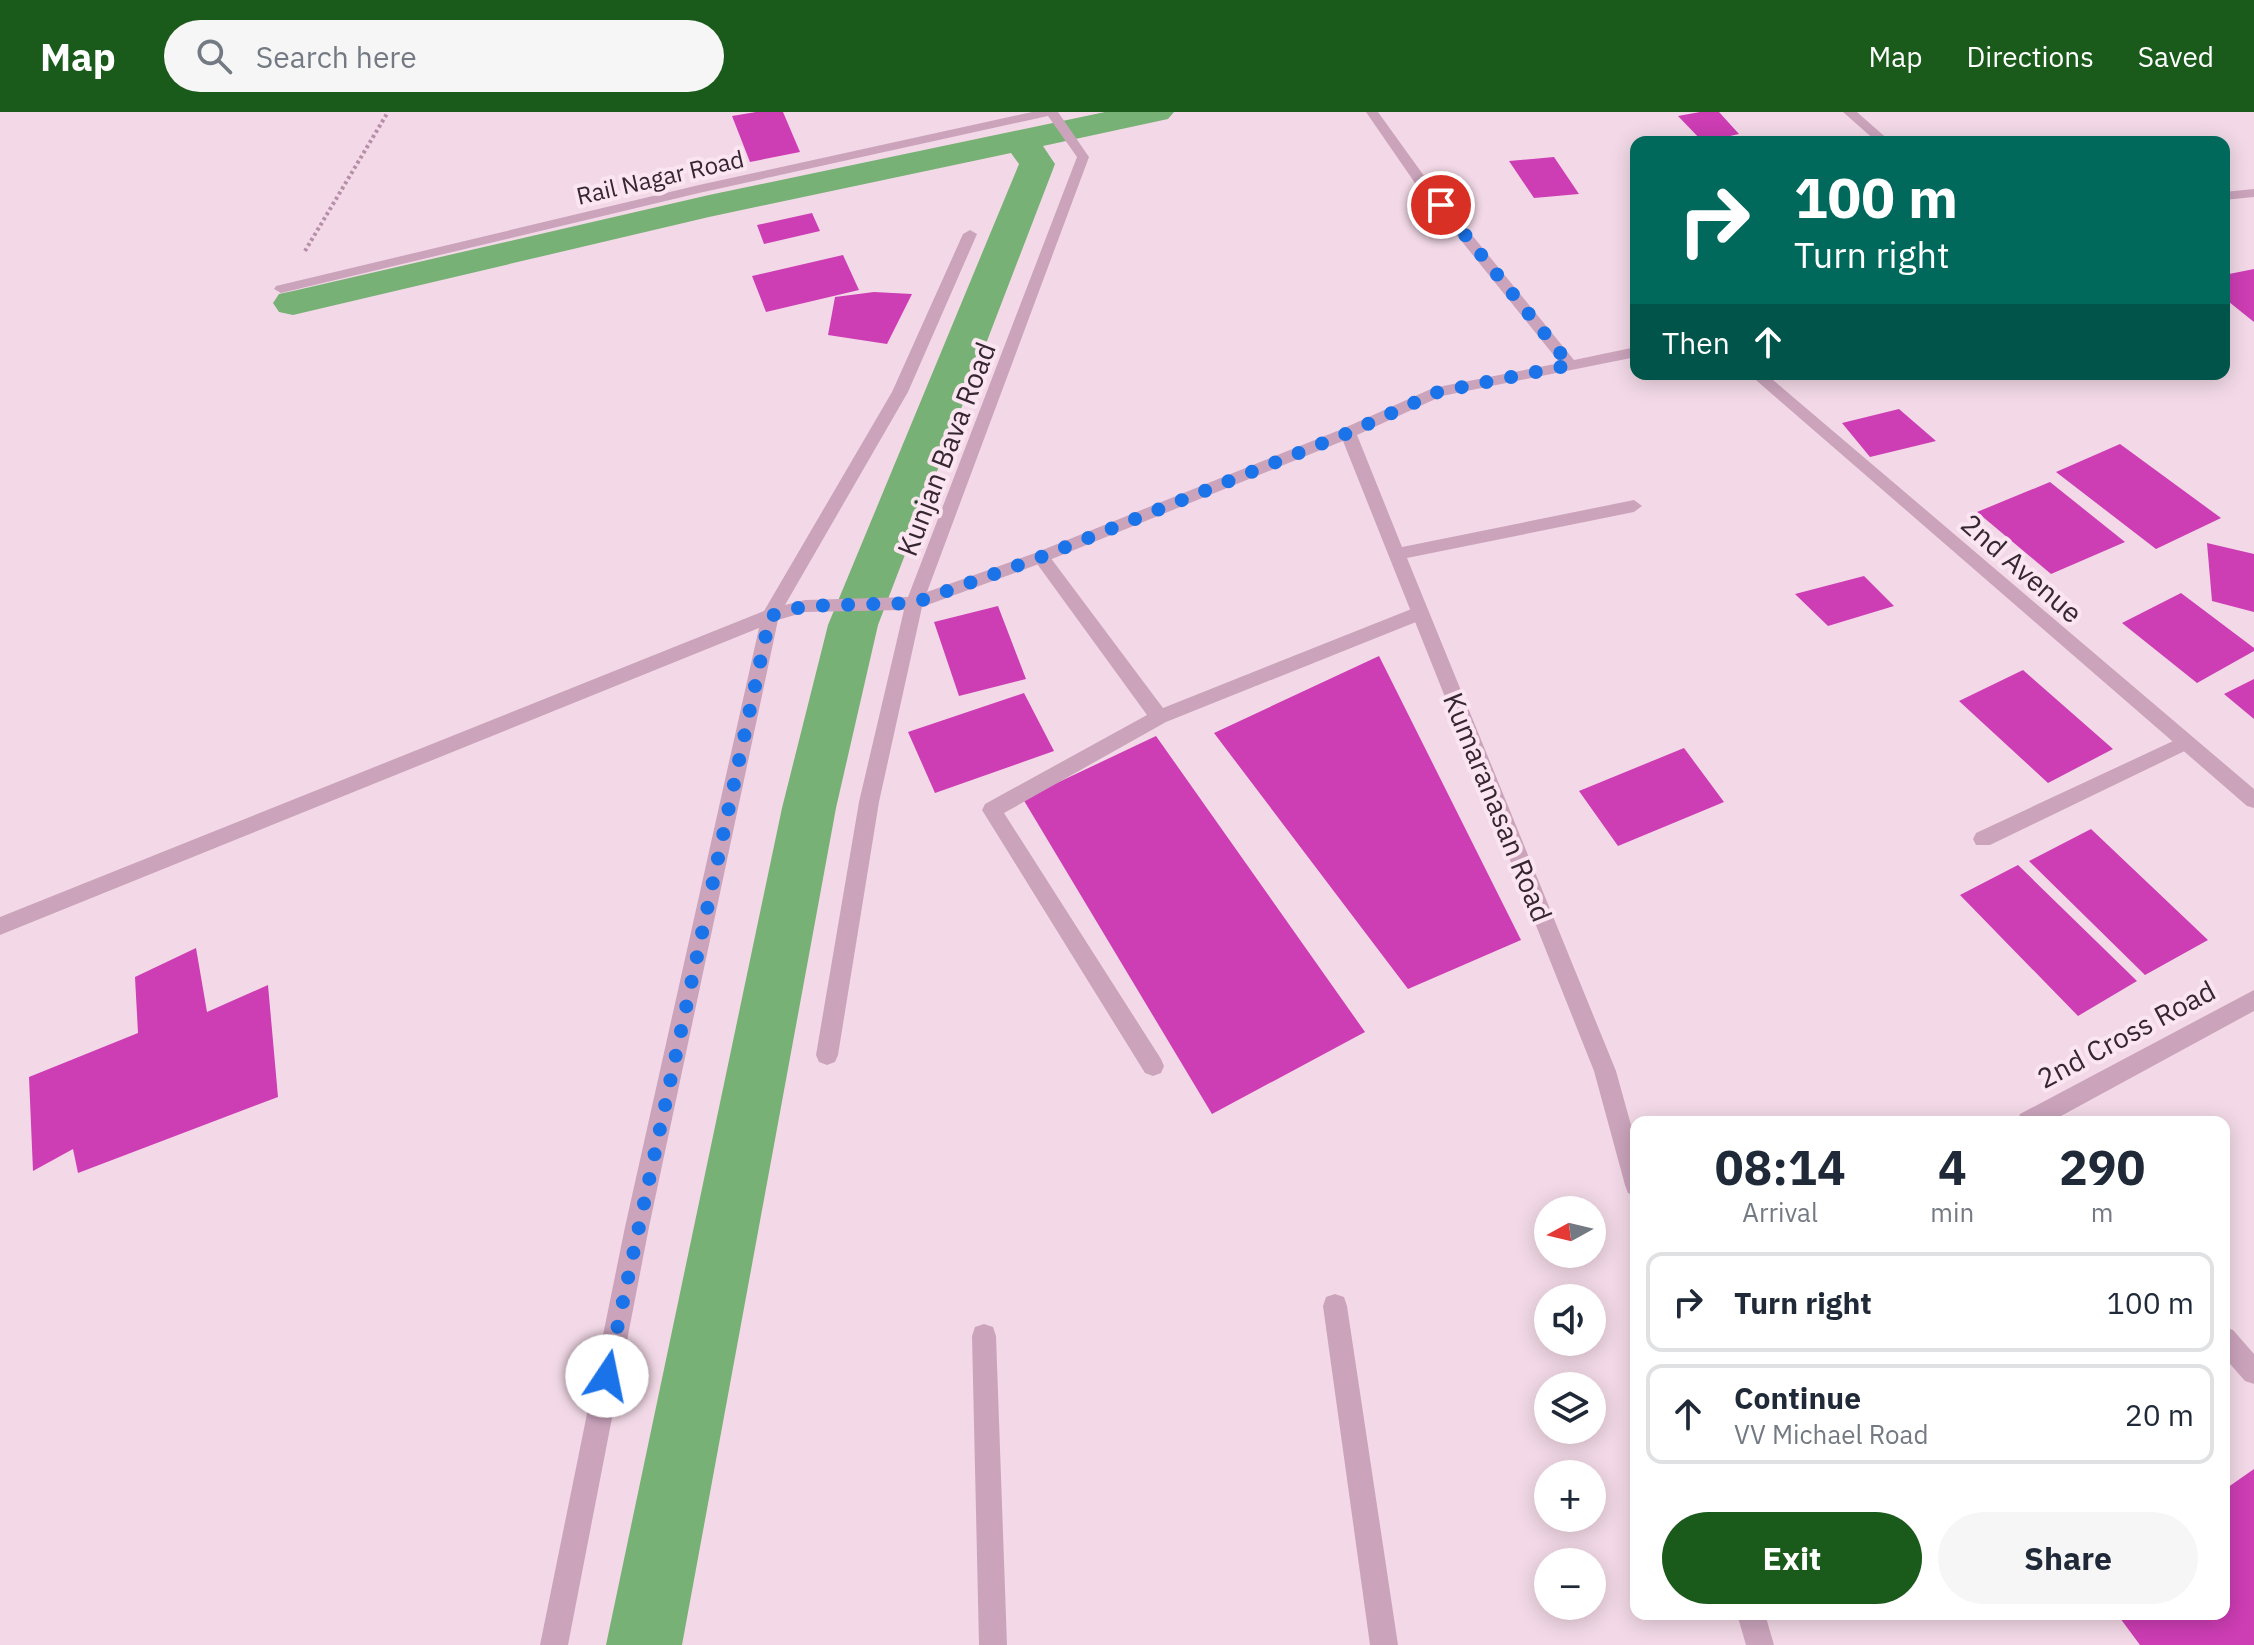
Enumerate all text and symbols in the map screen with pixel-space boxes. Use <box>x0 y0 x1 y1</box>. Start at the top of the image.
search box <box>164 20 724 92</box>
text: Map <box>40 32 116 81</box>
icon: search <box>192 34 236 78</box>
text: Search here <box>256 37 417 76</box>
text: Map <box>1868 38 1922 75</box>
text: Directions <box>1966 38 2094 75</box>
text: Saved <box>2138 38 2214 75</box>
street label: Rail Nagar Road <box>573 142 747 212</box>
text: 100 m <box>1794 161 1958 233</box>
icon: right <box>1662 168 1766 272</box>
pin <box>1407 171 1475 239</box>
icon: arrive <box>1419 183 1463 227</box>
text: Turn right <box>1794 231 1950 278</box>
icon: ahead <box>1746 320 1790 364</box>
text: Then <box>1662 323 1730 362</box>
street label: Kunjan Bava Road <box>888 337 1004 561</box>
street label: 2nd Avenue <box>1954 505 2090 631</box>
street label: Kumaranasan Road <box>1435 687 1561 927</box>
street label: 2nd Cross Road <box>2030 971 2222 1097</box>
text: 08:14 <box>1715 1136 1846 1198</box>
text: 4 <box>1938 1136 1967 1198</box>
text: 290 <box>2059 1136 2145 1198</box>
text: Arrival <box>1742 1195 1818 1229</box>
text: min <box>1930 1195 1974 1229</box>
text: m <box>2091 1195 2113 1229</box>
north arrow <box>1534 1196 1606 1268</box>
map controls <box>1534 1196 1606 1620</box>
icon: right <box>1666 1280 1710 1324</box>
text: Turn right <box>1734 1283 1872 1322</box>
text: 100 m <box>2107 1283 2194 1322</box>
button: sound <box>1534 1284 1606 1356</box>
position arrow <box>565 1334 649 1418</box>
button: layers <box>1534 1372 1606 1444</box>
text: Continue <box>1734 1378 1861 1417</box>
icon: ahead <box>1666 1392 1710 1436</box>
text: 20 m <box>2125 1395 2194 1434</box>
text: VV Michael Road <box>1734 1417 1929 1451</box>
button: + <box>1534 1460 1606 1532</box>
button: Exit <box>1662 1512 1922 1604</box>
button: Share <box>1938 1512 2198 1604</box>
button: − <box>1534 1548 1606 1620</box>

